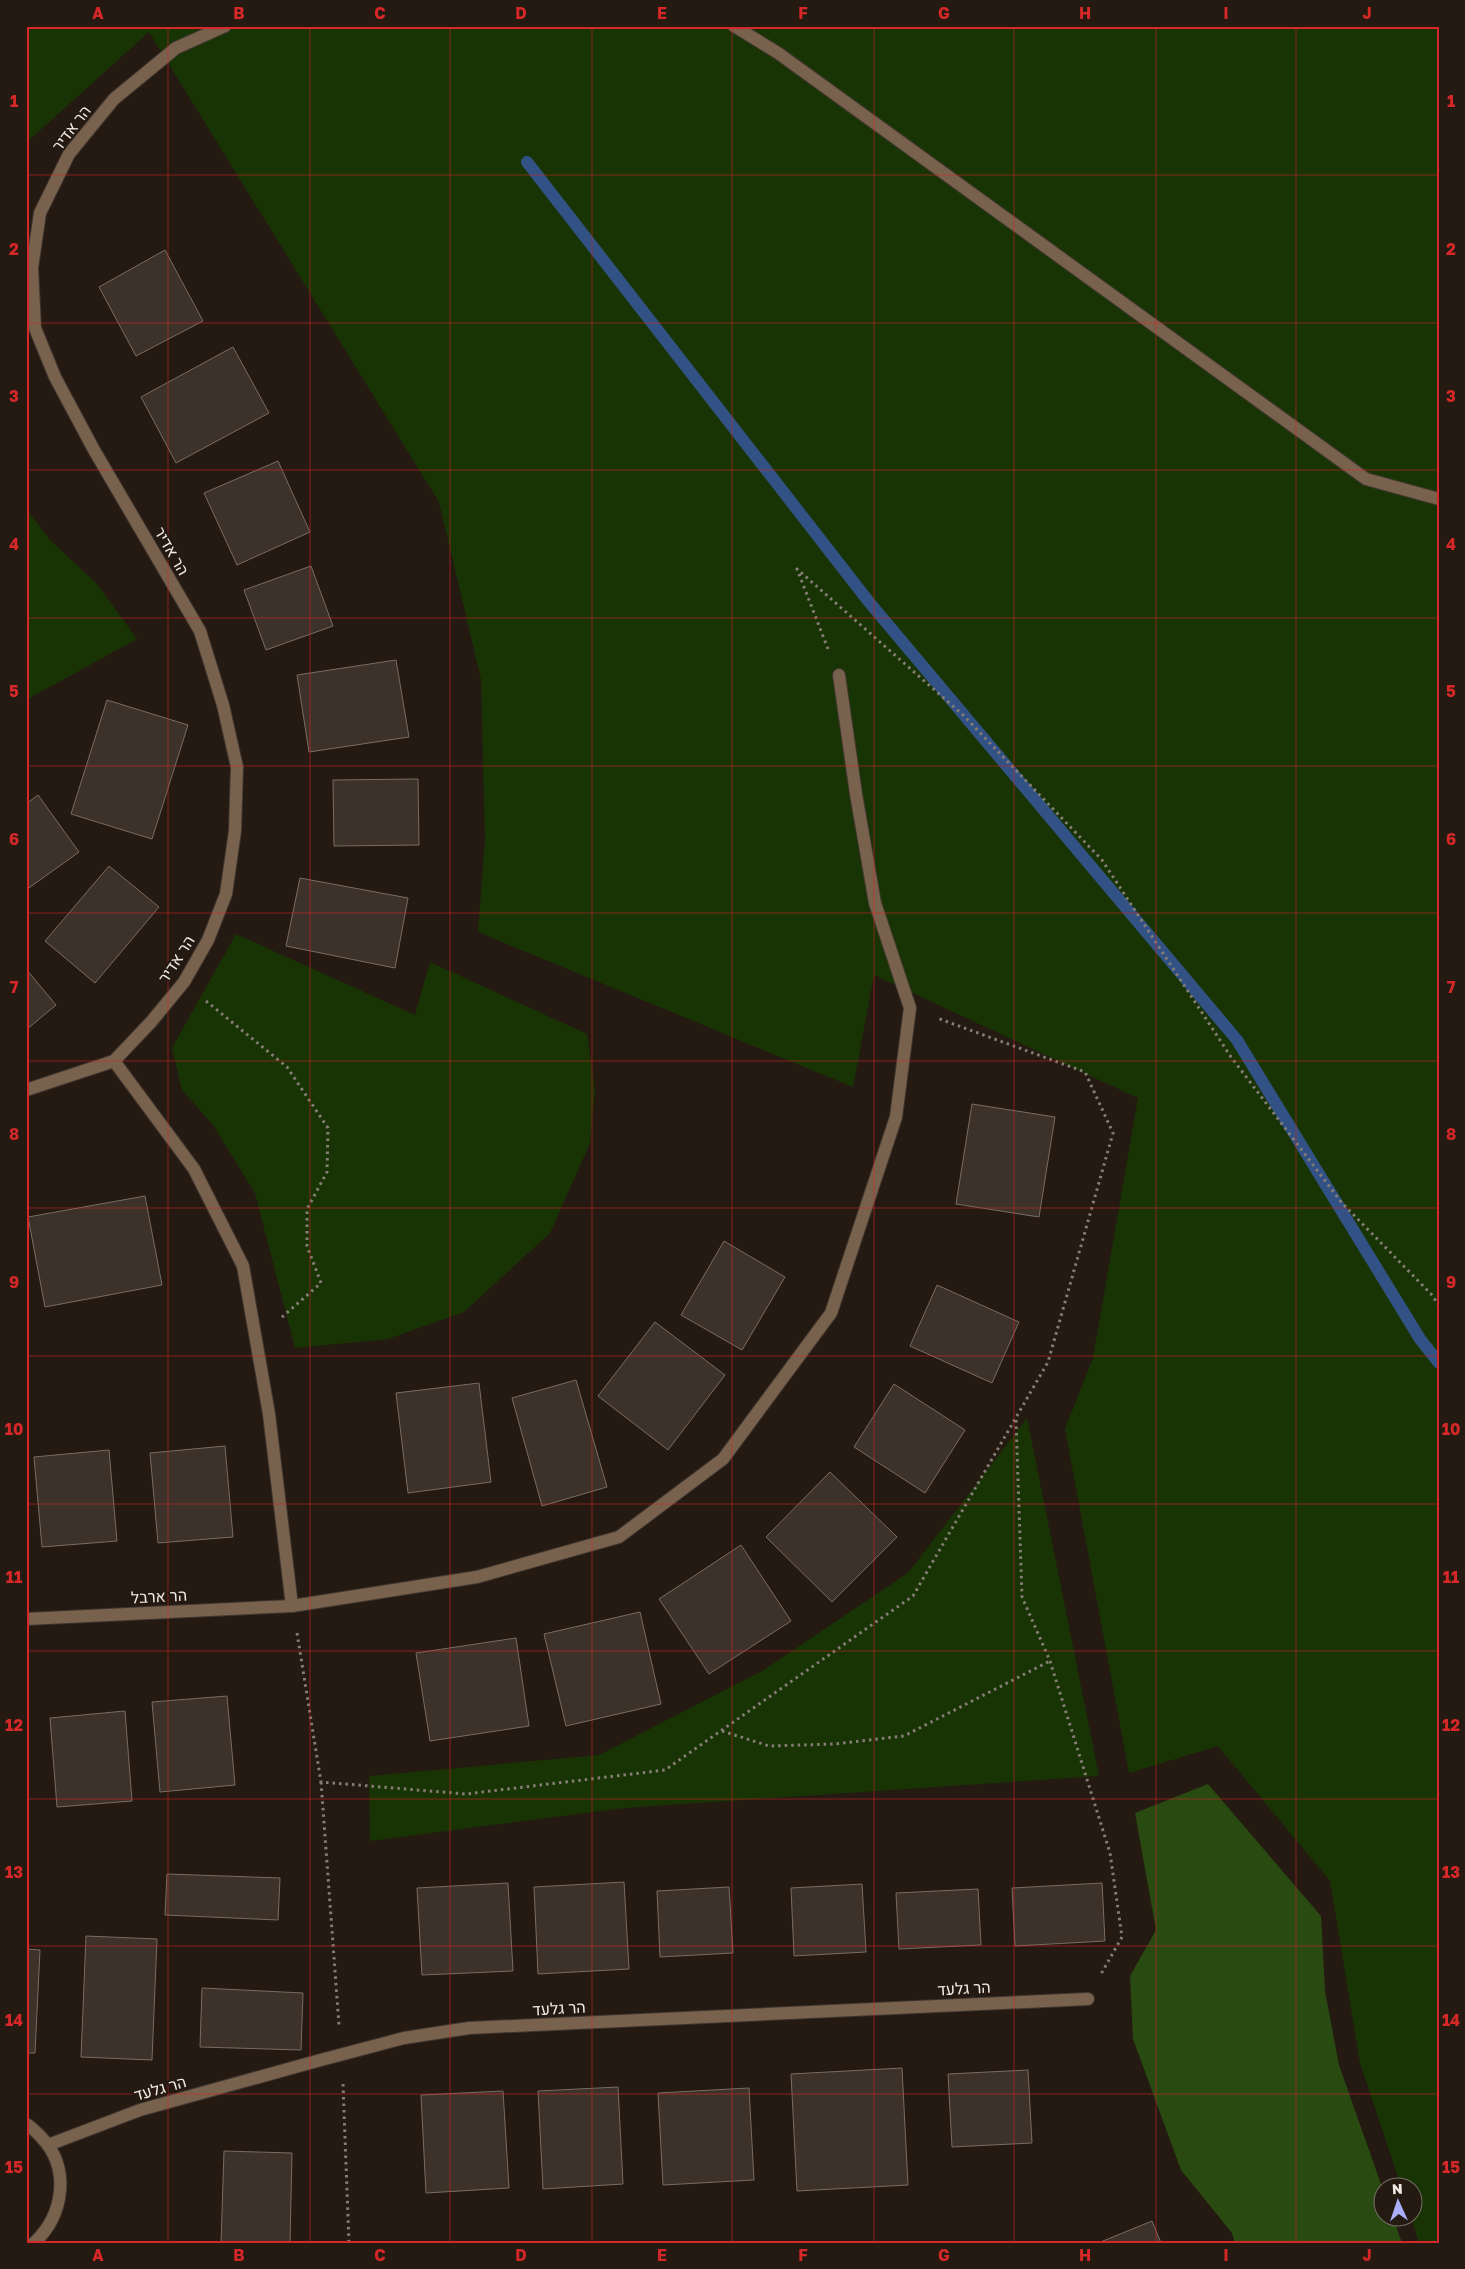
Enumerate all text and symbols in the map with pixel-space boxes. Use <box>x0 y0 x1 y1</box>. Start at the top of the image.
text: A <box>92 3 104 23</box>
text: B <box>233 3 245 23</box>
text: C <box>374 3 386 23</box>
text: D <box>515 3 527 23</box>
text: E <box>657 3 667 23</box>
text: F <box>798 3 808 23</box>
text: G <box>938 3 950 23</box>
text: H <box>1079 3 1091 23</box>
text: I <box>1223 3 1229 23</box>
text: J <box>1362 3 1372 23</box>
text: 1 <box>10 91 18 111</box>
text: 1 <box>1447 91 1455 111</box>
street label: הר אדיר <box>47 101 95 155</box>
text: 2 <box>9 239 19 259</box>
text: 2 <box>1446 239 1456 259</box>
text: 3 <box>9 386 19 406</box>
text: 3 <box>1446 386 1456 406</box>
street label: הר אדיר <box>150 523 194 579</box>
text: 4 <box>9 534 19 554</box>
text: 4 <box>1446 534 1456 554</box>
text: 5 <box>9 681 19 701</box>
text: 5 <box>1446 681 1456 701</box>
text: 6 <box>9 829 19 849</box>
text: 6 <box>1446 829 1456 849</box>
street label: הר אדיר <box>153 932 199 986</box>
text: 7 <box>10 977 19 997</box>
text: 7 <box>1447 977 1456 997</box>
text: 8 <box>9 1124 19 1144</box>
text: 8 <box>1446 1124 1456 1144</box>
text: 9 <box>9 1272 19 1292</box>
text: 9 <box>1446 1272 1456 1292</box>
text: 10 <box>5 1419 23 1439</box>
text: 10 <box>1442 1419 1460 1439</box>
text: 11 <box>6 1567 22 1587</box>
text: 11 <box>1443 1567 1459 1587</box>
street label: הר ארבל <box>130 1585 188 1607</box>
text: 12 <box>5 1715 23 1735</box>
text: 12 <box>1442 1715 1460 1735</box>
text: 13 <box>5 1862 23 1882</box>
text: 13 <box>1442 1862 1460 1882</box>
street label: הר גלעד <box>937 1977 991 1999</box>
street label: הר גלעד <box>532 1997 586 2019</box>
text: 14 <box>5 2010 23 2030</box>
text: 14 <box>1442 2010 1460 2030</box>
street label: הר גלעד <box>132 2071 188 2105</box>
text: 15 <box>5 2157 23 2177</box>
text: 15 <box>1442 2157 1460 2177</box>
north arrow <box>1372 2176 1422 2226</box>
text: N <box>1392 2180 1403 2197</box>
text: A <box>92 2245 104 2265</box>
text: B <box>233 2245 245 2265</box>
text: C <box>374 2245 386 2265</box>
text: D <box>515 2245 527 2265</box>
text: E <box>657 2245 667 2265</box>
text: F <box>798 2245 808 2265</box>
text: G <box>938 2245 950 2265</box>
text: H <box>1079 2245 1091 2265</box>
text: I <box>1223 2245 1229 2265</box>
text: J <box>1362 2245 1372 2265</box>

